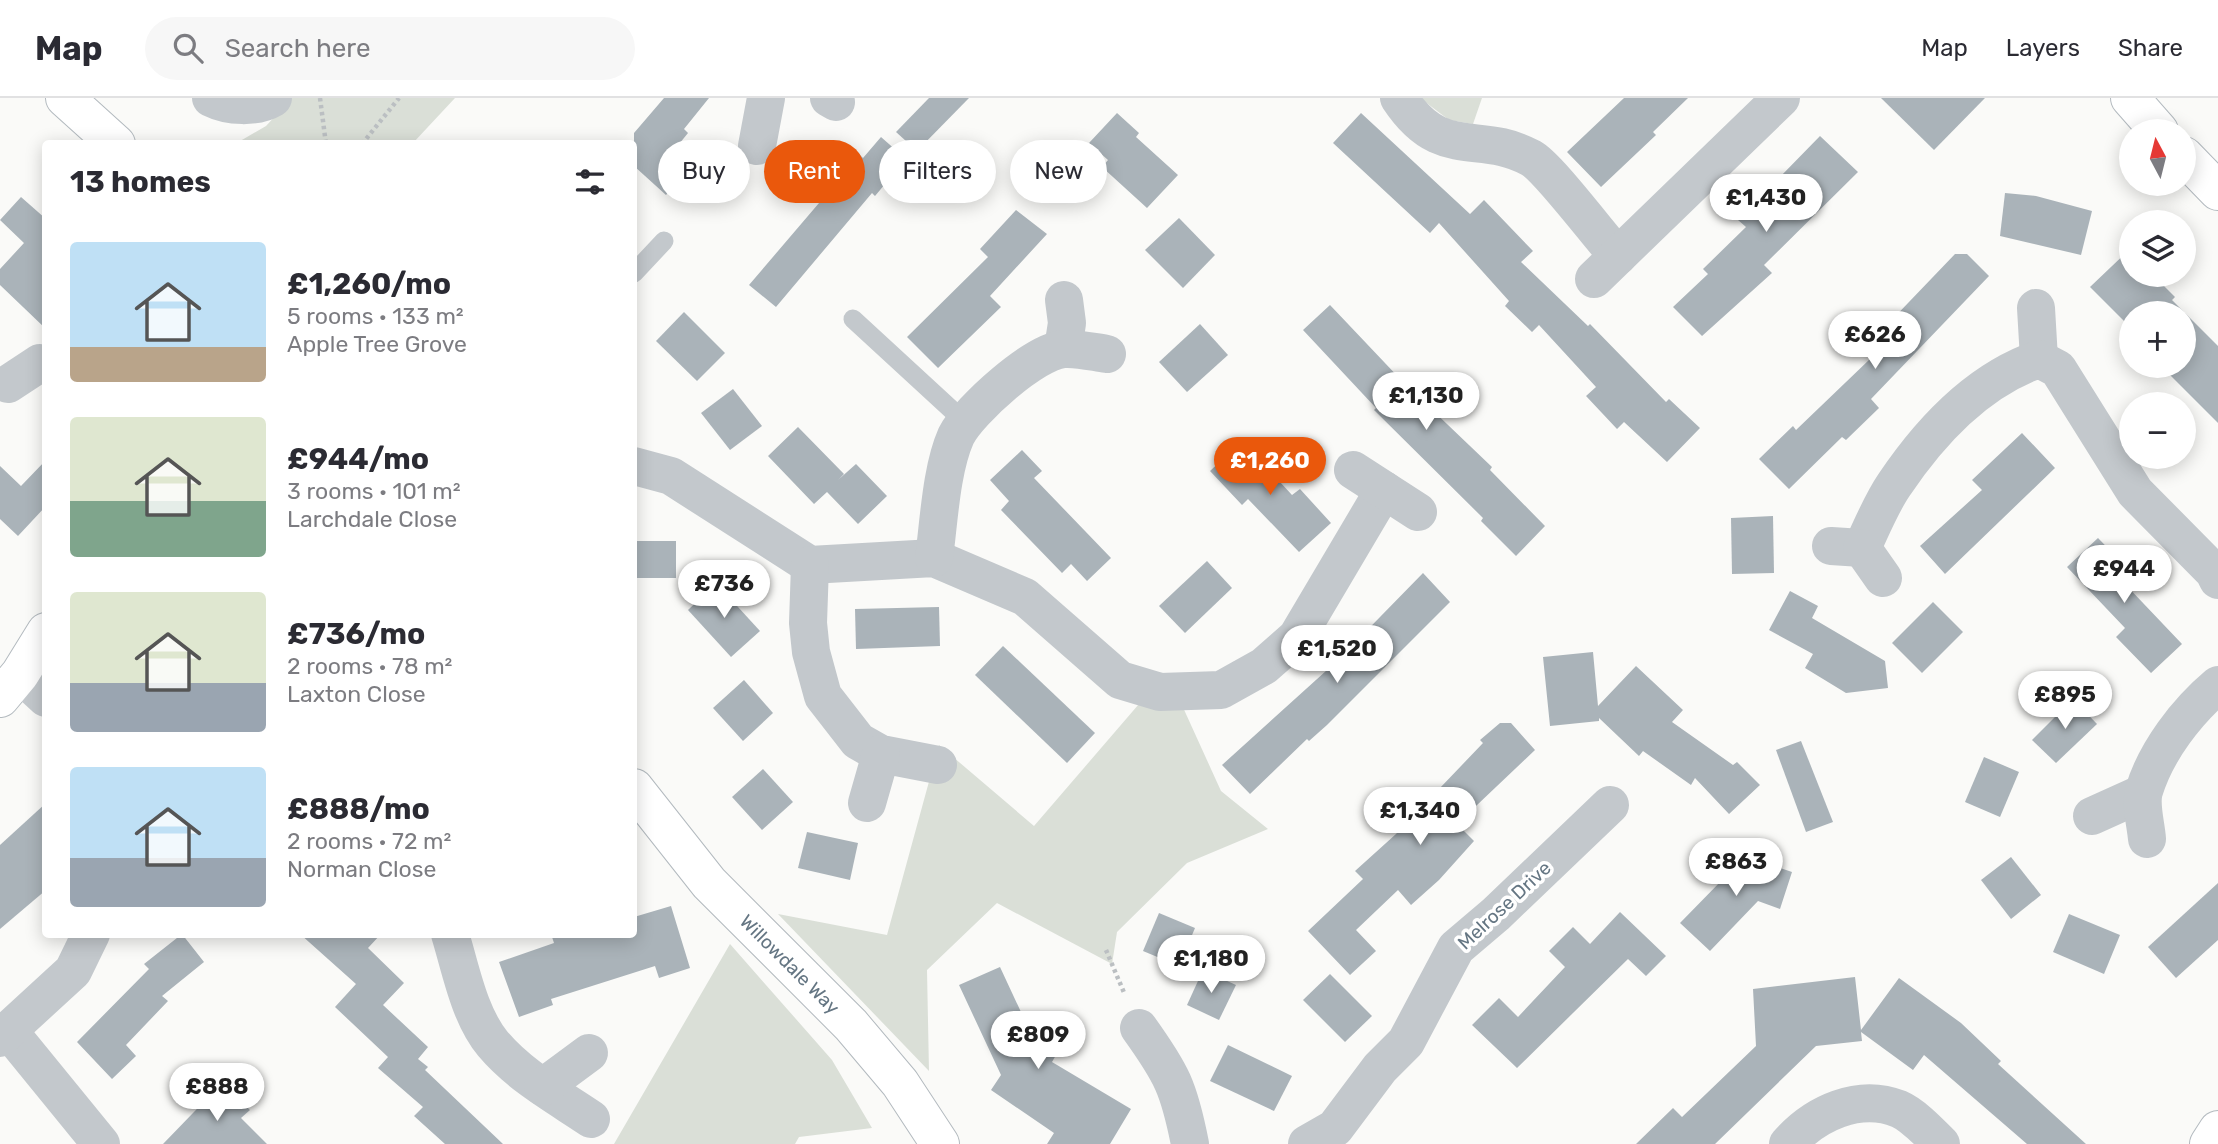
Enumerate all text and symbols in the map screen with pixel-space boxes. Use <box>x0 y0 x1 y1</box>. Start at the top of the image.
search box <box>145 17 635 80</box>
text: Map <box>35 29 103 68</box>
icon: search <box>169 29 207 67</box>
text: Search here <box>225 33 370 64</box>
text: Map <box>1921 34 1968 62</box>
text: Layers <box>2006 34 2080 62</box>
text: Share <box>2118 34 2183 62</box>
north arrow <box>2119 119 2196 196</box>
map controls <box>2119 119 2196 469</box>
chip: Buy <box>658 140 750 203</box>
chip: Rent <box>764 140 865 203</box>
chip: Filters <box>879 140 996 203</box>
chip: New <box>1010 140 1107 203</box>
icon: filters <box>571 163 609 201</box>
text: 13 homes <box>70 164 211 200</box>
pin: £1,430 <box>1709 174 1823 234</box>
text: £1,430 <box>1726 183 1806 211</box>
button: layers <box>2119 210 2196 287</box>
text: £1,260/mo <box>287 266 451 302</box>
icon: home <box>126 270 210 354</box>
button: + <box>2119 301 2196 378</box>
text: 5 rooms · 133 m² <box>287 302 464 330</box>
pin: £626 <box>1834 312 1916 371</box>
text: £626 <box>1844 320 1906 348</box>
text: Apple Tree Grove <box>287 330 467 358</box>
pin: £1,130 <box>1369 372 1483 432</box>
text: £1,130 <box>1388 381 1464 409</box>
button: − <box>2119 392 2196 469</box>
pin: £1,260 <box>1213 438 1327 497</box>
text: £944/mo <box>287 441 429 477</box>
icon: home <box>126 445 210 529</box>
text: £1,260 <box>1230 446 1310 474</box>
text: 3 rooms · 101 m² <box>287 477 461 505</box>
text: Larchdale Close <box>287 505 457 533</box>
pin: £944 <box>2083 546 2165 605</box>
text: £944 <box>2093 554 2155 582</box>
pin: £736 <box>683 560 765 620</box>
text: £736 <box>694 569 754 597</box>
text: £736/mo <box>287 616 425 652</box>
icon: home <box>126 620 210 704</box>
pin: £1,520 <box>1280 626 1394 685</box>
text: £1,520 <box>1297 634 1377 662</box>
text: 2 rooms · 78 m² <box>287 652 452 680</box>
pin: £895 <box>2024 672 2106 731</box>
text: Laxton Close <box>287 680 426 708</box>
text: £895 <box>2034 680 2096 708</box>
pin: £1,340 <box>1363 788 1477 847</box>
text: £888/mo <box>287 791 430 827</box>
icon: home <box>126 795 210 879</box>
text: £1,340 <box>1380 796 1460 824</box>
text: 2 rooms · 72 m² <box>287 827 451 855</box>
pin: £863 <box>1695 838 1777 898</box>
text: £863 <box>1705 847 1767 875</box>
text: Norman Close <box>287 855 436 883</box>
street label: Melrose Drive <box>1453 856 1556 954</box>
street label: Willowdale Way <box>735 910 844 1019</box>
pin: £1,180 <box>1154 936 1268 995</box>
text: £1,180 <box>1173 944 1249 972</box>
pin: £809 <box>997 1012 1079 1071</box>
text: £809 <box>1007 1020 1069 1048</box>
pin: £888 <box>176 1063 258 1123</box>
text: £888 <box>185 1072 249 1100</box>

